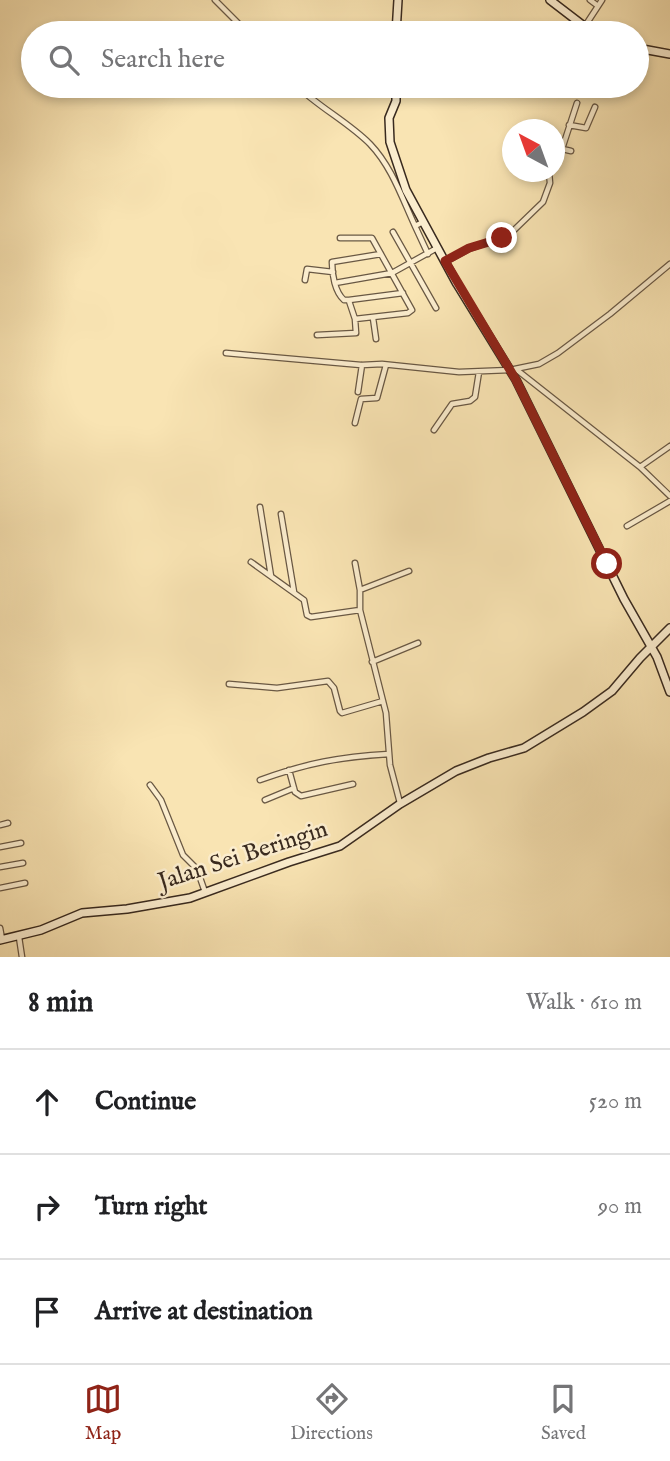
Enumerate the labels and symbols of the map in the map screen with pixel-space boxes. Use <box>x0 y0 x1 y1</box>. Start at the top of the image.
north arrow <box>502 119 565 182</box>
route end <box>486 222 517 253</box>
route start <box>591 548 622 579</box>
street label: Jalan Sei Beringin <box>151 814 332 899</box>

